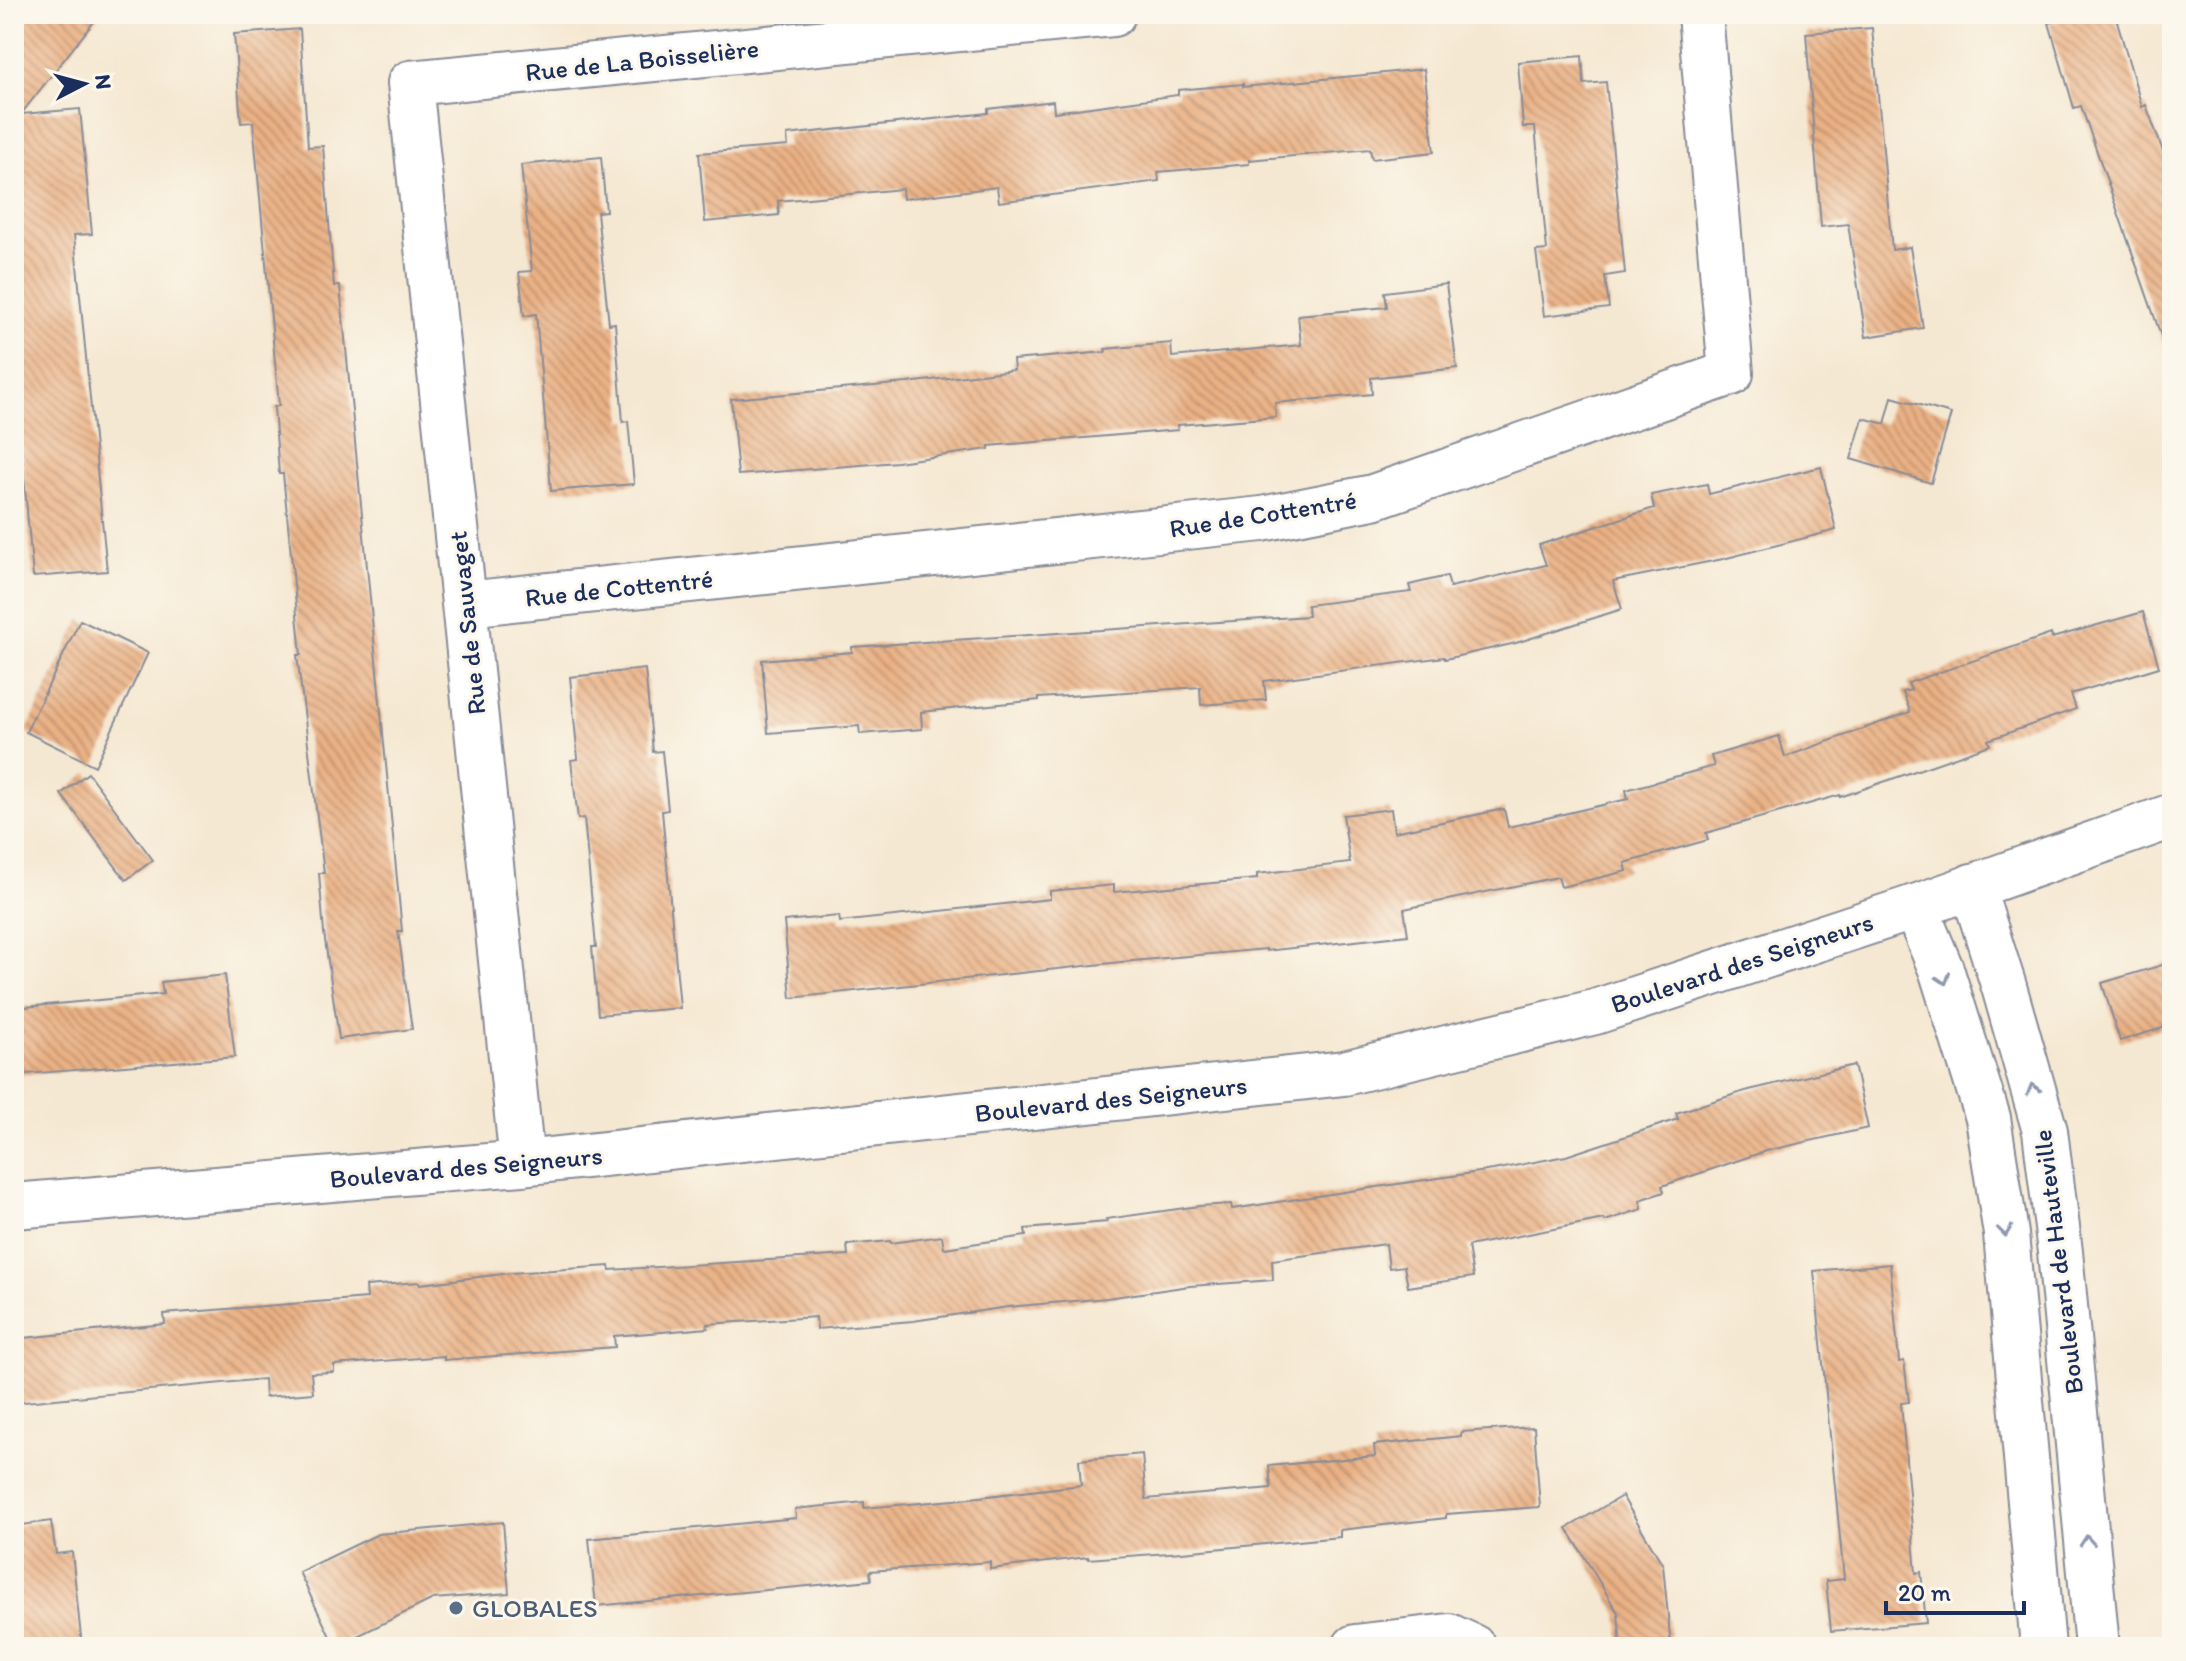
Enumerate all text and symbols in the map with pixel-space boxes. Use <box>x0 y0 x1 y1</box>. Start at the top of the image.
street label: Rue de La Boisselière <box>524 32 760 88</box>
north arrow <box>44 44 124 124</box>
text: N <box>89 73 118 91</box>
street label: Rue de Cottentré <box>1167 483 1359 545</box>
street label: Rue de Sauvaget <box>441 529 493 716</box>
street label: Rue de Cottentré <box>523 562 715 614</box>
street label: Boulevard des Seigneurs <box>1607 905 1877 1021</box>
one-way arrow <box>1935 972 1951 985</box>
street label: Boulevard des Seigneurs <box>973 1069 1249 1129</box>
one-way arrow <box>2026 1083 2042 1097</box>
street label: Boulevard de Hauteville <box>2026 1128 2090 1396</box>
street label: Boulevard des Seigneurs <box>328 1139 604 1195</box>
one-way arrow <box>1996 1224 2013 1238</box>
one-way arrow <box>2079 1535 2096 1548</box>
scale bar <box>1886 1565 2024 1615</box>
text: 20 m <box>1898 1578 1951 1607</box>
place label: GLOBALES <box>472 1592 598 1624</box>
marker: GLOBALES <box>447 1599 465 1617</box>

